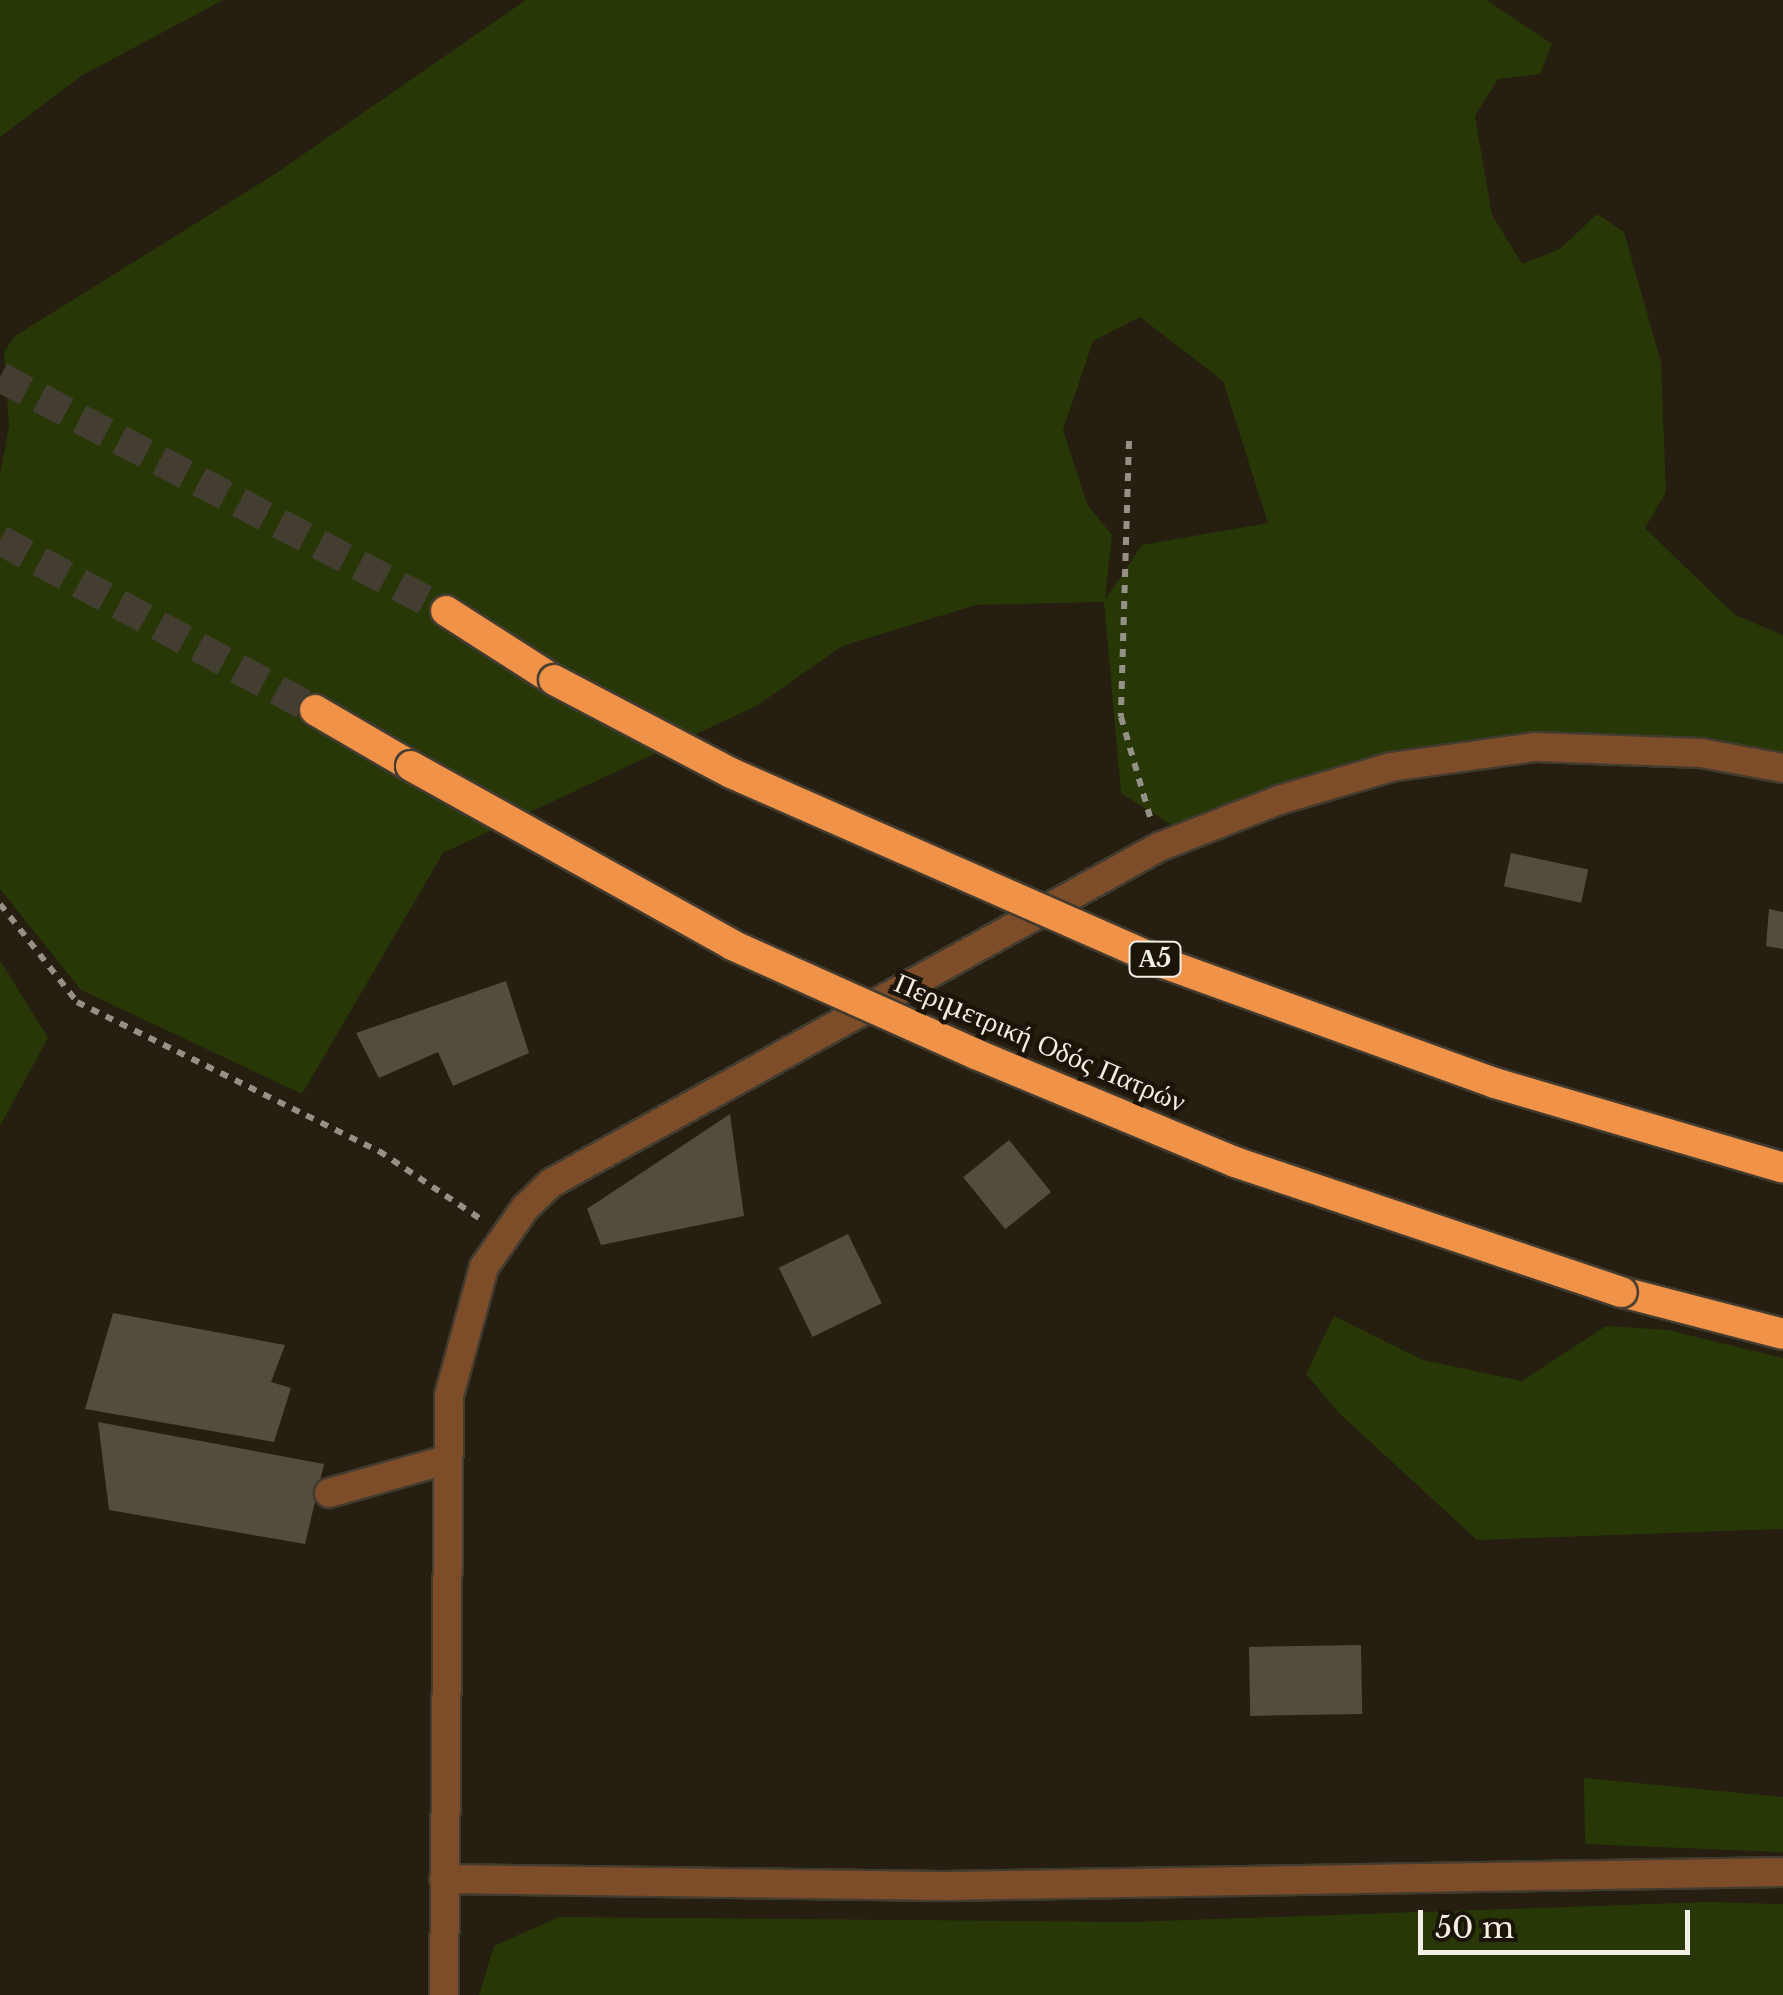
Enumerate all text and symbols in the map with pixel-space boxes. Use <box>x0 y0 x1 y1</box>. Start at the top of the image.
road number: Α5 <box>1128 939 1182 979</box>
street label: Περιμετρική Οδός Πατρών <box>890 966 1190 1120</box>
scale bar <box>1423 1890 1696 1952</box>
text: 50 m <box>1435 1909 1514 1946</box>

